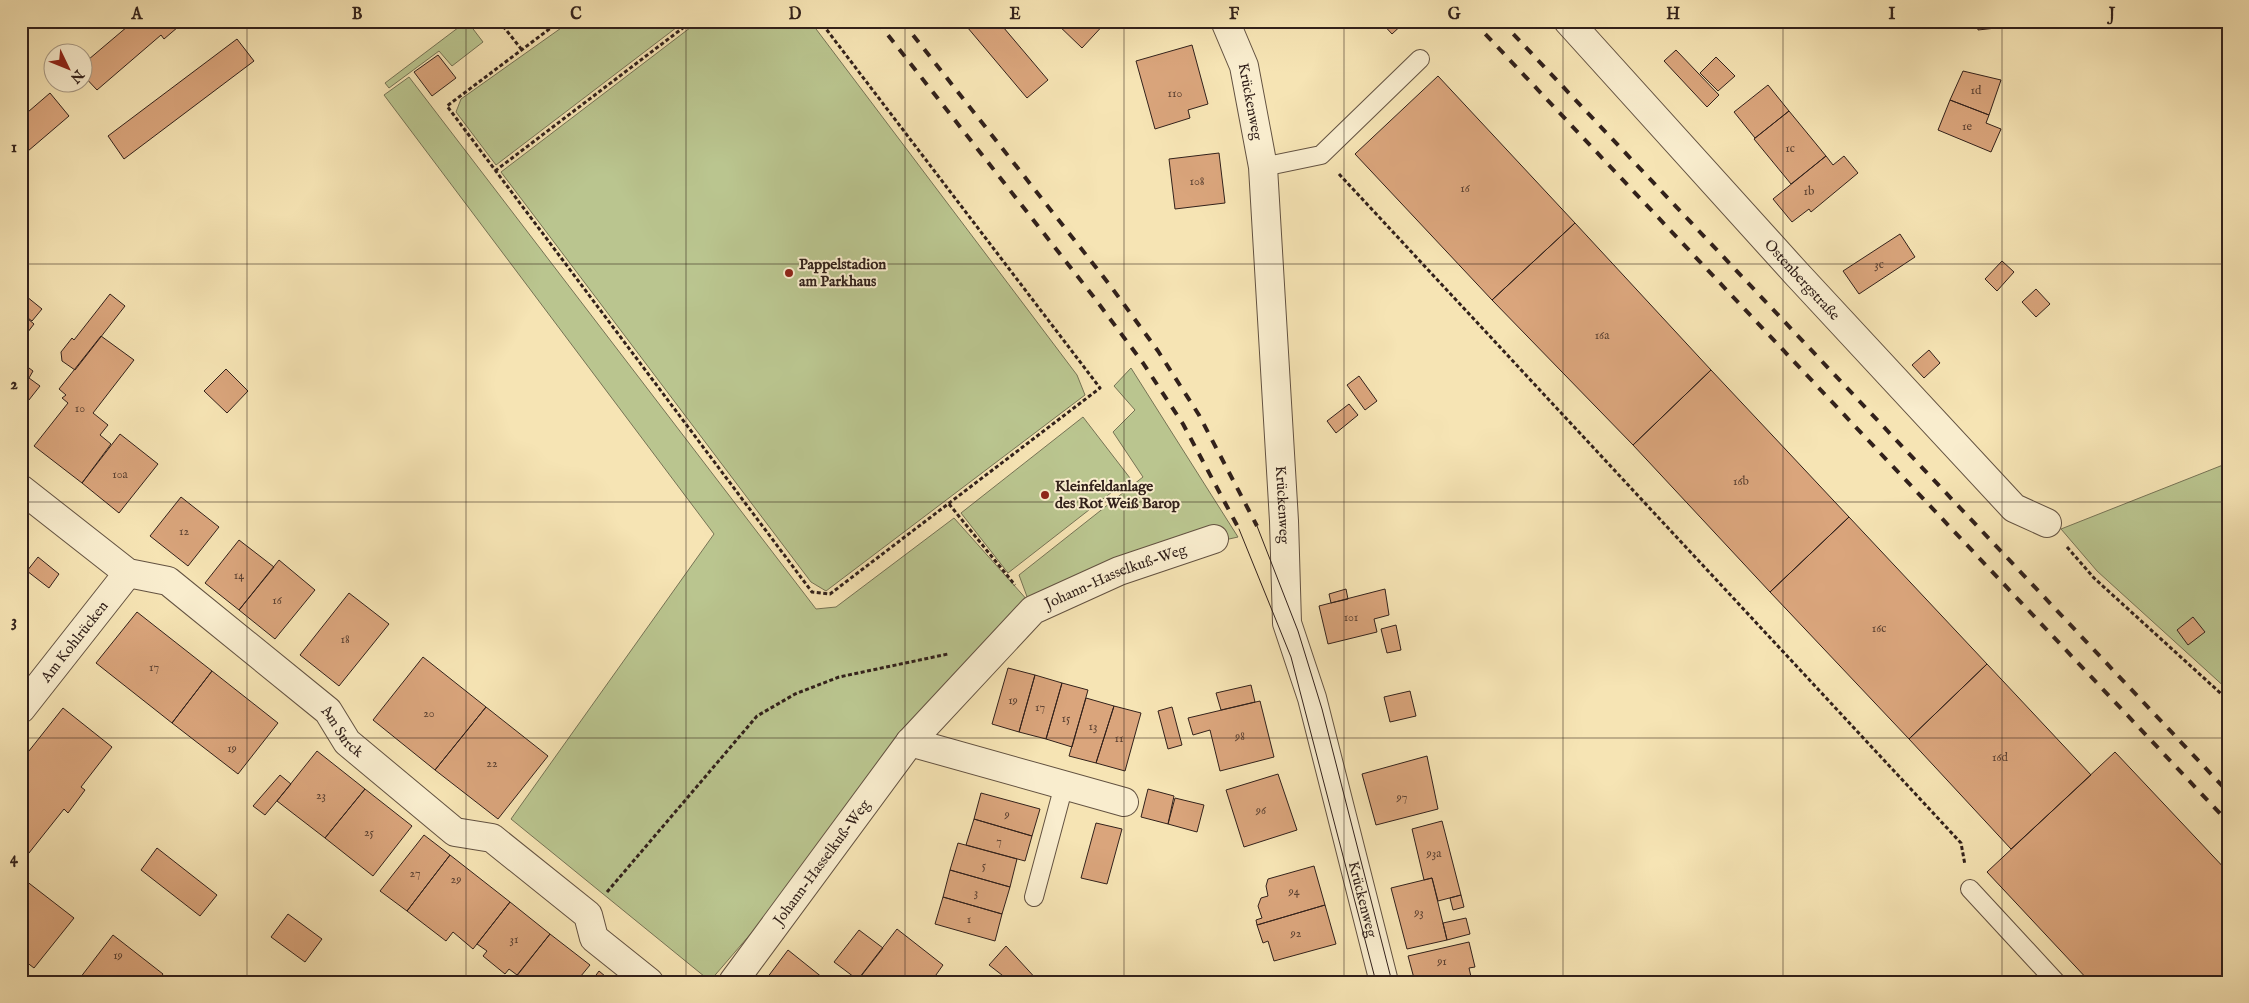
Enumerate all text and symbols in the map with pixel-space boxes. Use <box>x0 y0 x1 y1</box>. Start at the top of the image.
text: A <box>131 5 144 25</box>
text: B <box>352 5 363 25</box>
text: C <box>570 5 582 25</box>
text: D <box>789 5 802 25</box>
text: E <box>1009 5 1021 25</box>
text: F <box>1229 5 1240 25</box>
text: G <box>1448 5 1461 25</box>
text: H <box>1666 5 1680 25</box>
text: I <box>1889 5 1896 25</box>
text: J <box>2107 5 2116 25</box>
north arrow <box>42 42 92 92</box>
street label: Krückenweg <box>1234 61 1267 143</box>
text: N <box>66 65 88 87</box>
house number: 1d <box>1971 83 1982 98</box>
house number: 110 <box>1168 86 1182 101</box>
house number: 1e <box>1962 119 1972 134</box>
text: 1 <box>11 138 17 158</box>
house number: 1c <box>1785 141 1795 156</box>
house number: 108 <box>1189 174 1205 189</box>
house number: 16 <box>1460 181 1471 196</box>
house number: 1b <box>1804 184 1814 199</box>
street label: Ostenbergstraße <box>1760 235 1844 324</box>
place label: Pappelstadion am Parkhaus <box>799 255 886 291</box>
house number: 3c <box>1874 257 1884 272</box>
marker: Pappelstadion am Parkhaus <box>783 267 795 279</box>
house number: 16a <box>1595 328 1610 343</box>
text: 2 <box>10 375 18 395</box>
house number: 10 <box>75 401 85 416</box>
street label: Krückenweg <box>1271 465 1294 545</box>
house number: 10a <box>112 467 129 482</box>
house number: 16b <box>1733 474 1749 489</box>
place label: Kleinfeldanlage des Rot Weiß Barop <box>1055 477 1180 513</box>
marker: Kleinfeldanlage des Rot Weiß Barop <box>1039 489 1051 501</box>
house number: 12 <box>179 524 189 539</box>
street label: Johann-Hasselkuß-Weg <box>1040 539 1190 614</box>
house number: 14 <box>234 568 244 583</box>
house number: 16 <box>272 593 283 608</box>
street label: Am Kohlrücken <box>36 597 112 687</box>
house number: 101 <box>1344 610 1358 625</box>
text: 3 <box>11 612 17 632</box>
house number: 16c <box>1872 621 1886 636</box>
house number: 18 <box>340 632 350 647</box>
house number: 17 <box>149 660 159 675</box>
house number: 19 <box>1008 693 1018 708</box>
street label: Am Surck <box>317 700 368 762</box>
house number: 17 <box>1035 700 1045 715</box>
house number: 20 <box>423 706 435 721</box>
house number: 15 <box>1062 711 1071 726</box>
house number: 13 <box>1089 719 1097 734</box>
house number: 98 <box>1234 729 1245 744</box>
house number: 11 <box>1115 731 1123 746</box>
house number: 19 <box>227 741 237 756</box>
house number: 16d <box>1992 750 2009 765</box>
house number: 22 <box>486 756 498 771</box>
house number: 23 <box>316 788 326 803</box>
house number: 97 <box>1396 790 1407 805</box>
street label: Johann-Hasselkuß-Weg <box>768 795 874 930</box>
house number: 96 <box>1255 803 1267 818</box>
house number: 9 <box>1003 807 1010 822</box>
house number: 25 <box>364 825 375 840</box>
house number: 7 <box>996 834 1002 849</box>
house number: 93a <box>1426 846 1442 861</box>
text: 4 <box>10 849 19 869</box>
house number: 5 <box>982 858 987 873</box>
street label: Krückenweg <box>1344 859 1382 940</box>
house number: 27 <box>409 866 421 881</box>
house number: 29 <box>451 872 461 887</box>
house number: 94 <box>1287 884 1300 899</box>
house number: 3 <box>974 885 978 900</box>
house number: 93 <box>1413 905 1424 920</box>
house number: 1 <box>967 912 971 927</box>
house number: 92 <box>1290 926 1302 941</box>
house number: 31 <box>510 932 518 947</box>
house number: 19 <box>113 948 123 963</box>
house number: 91 <box>1436 954 1447 969</box>

